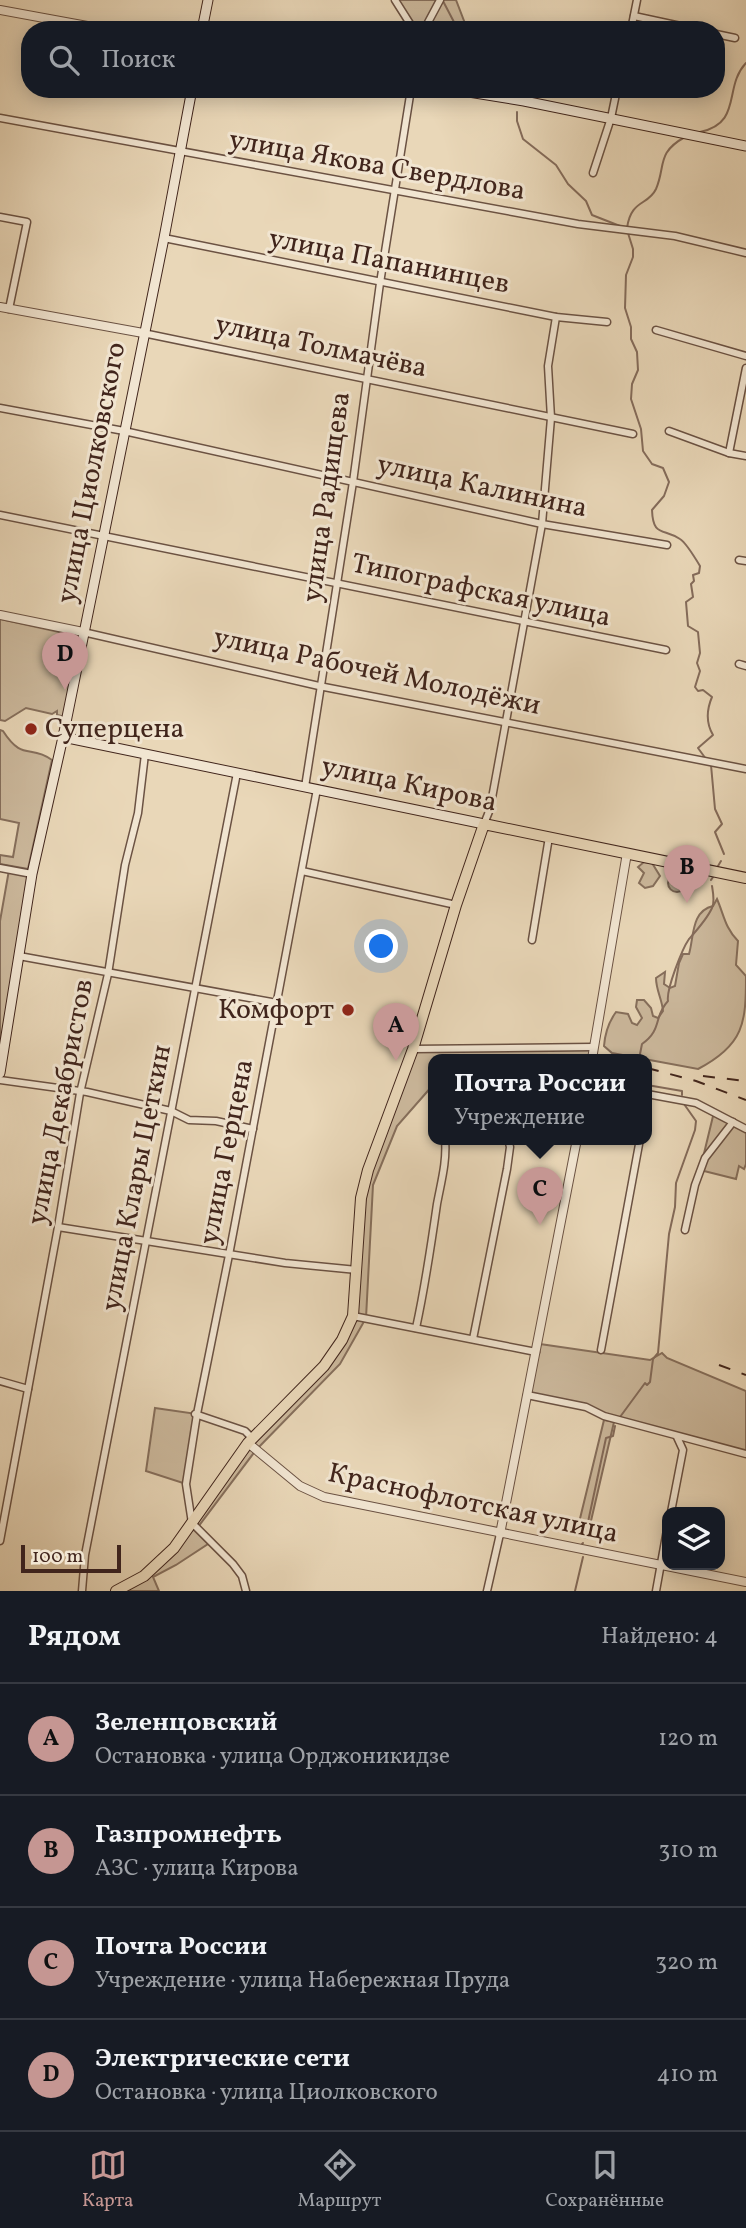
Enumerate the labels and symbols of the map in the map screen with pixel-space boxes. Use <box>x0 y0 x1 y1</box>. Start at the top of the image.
street label: улица Якова Свердлова <box>226 121 528 211</box>
street label: улица Папанинцев <box>265 220 513 304</box>
street label: улица Толмачёва <box>211 305 431 389</box>
street label: улица Циолковского <box>48 339 136 607</box>
street label: улица Радищева <box>293 389 361 605</box>
street label: улица Калинина <box>373 446 591 528</box>
street label: Типографская улица <box>348 544 614 638</box>
street label: улица Рабочей Молодёжи <box>210 618 544 726</box>
pin: D <box>42 632 88 690</box>
place label: Суперцена <box>45 710 185 749</box>
marker: Суперцена <box>23 721 39 737</box>
street label: улица Кирова <box>318 747 500 823</box>
pin: B <box>664 845 710 903</box>
your location <box>364 929 398 963</box>
street label: улица Декабристов <box>18 976 104 1228</box>
place label: Комфорт <box>218 991 334 1030</box>
marker: Комфорт <box>340 1002 356 1018</box>
pin: A <box>373 1003 419 1061</box>
street label: улица Клары Цеткин <box>92 1041 182 1315</box>
street label: улица Герцена <box>190 1056 264 1248</box>
pin: C <box>517 1167 563 1225</box>
street label: Краснофлотская улица <box>324 1454 622 1554</box>
scale bar <box>21 1542 121 1574</box>

